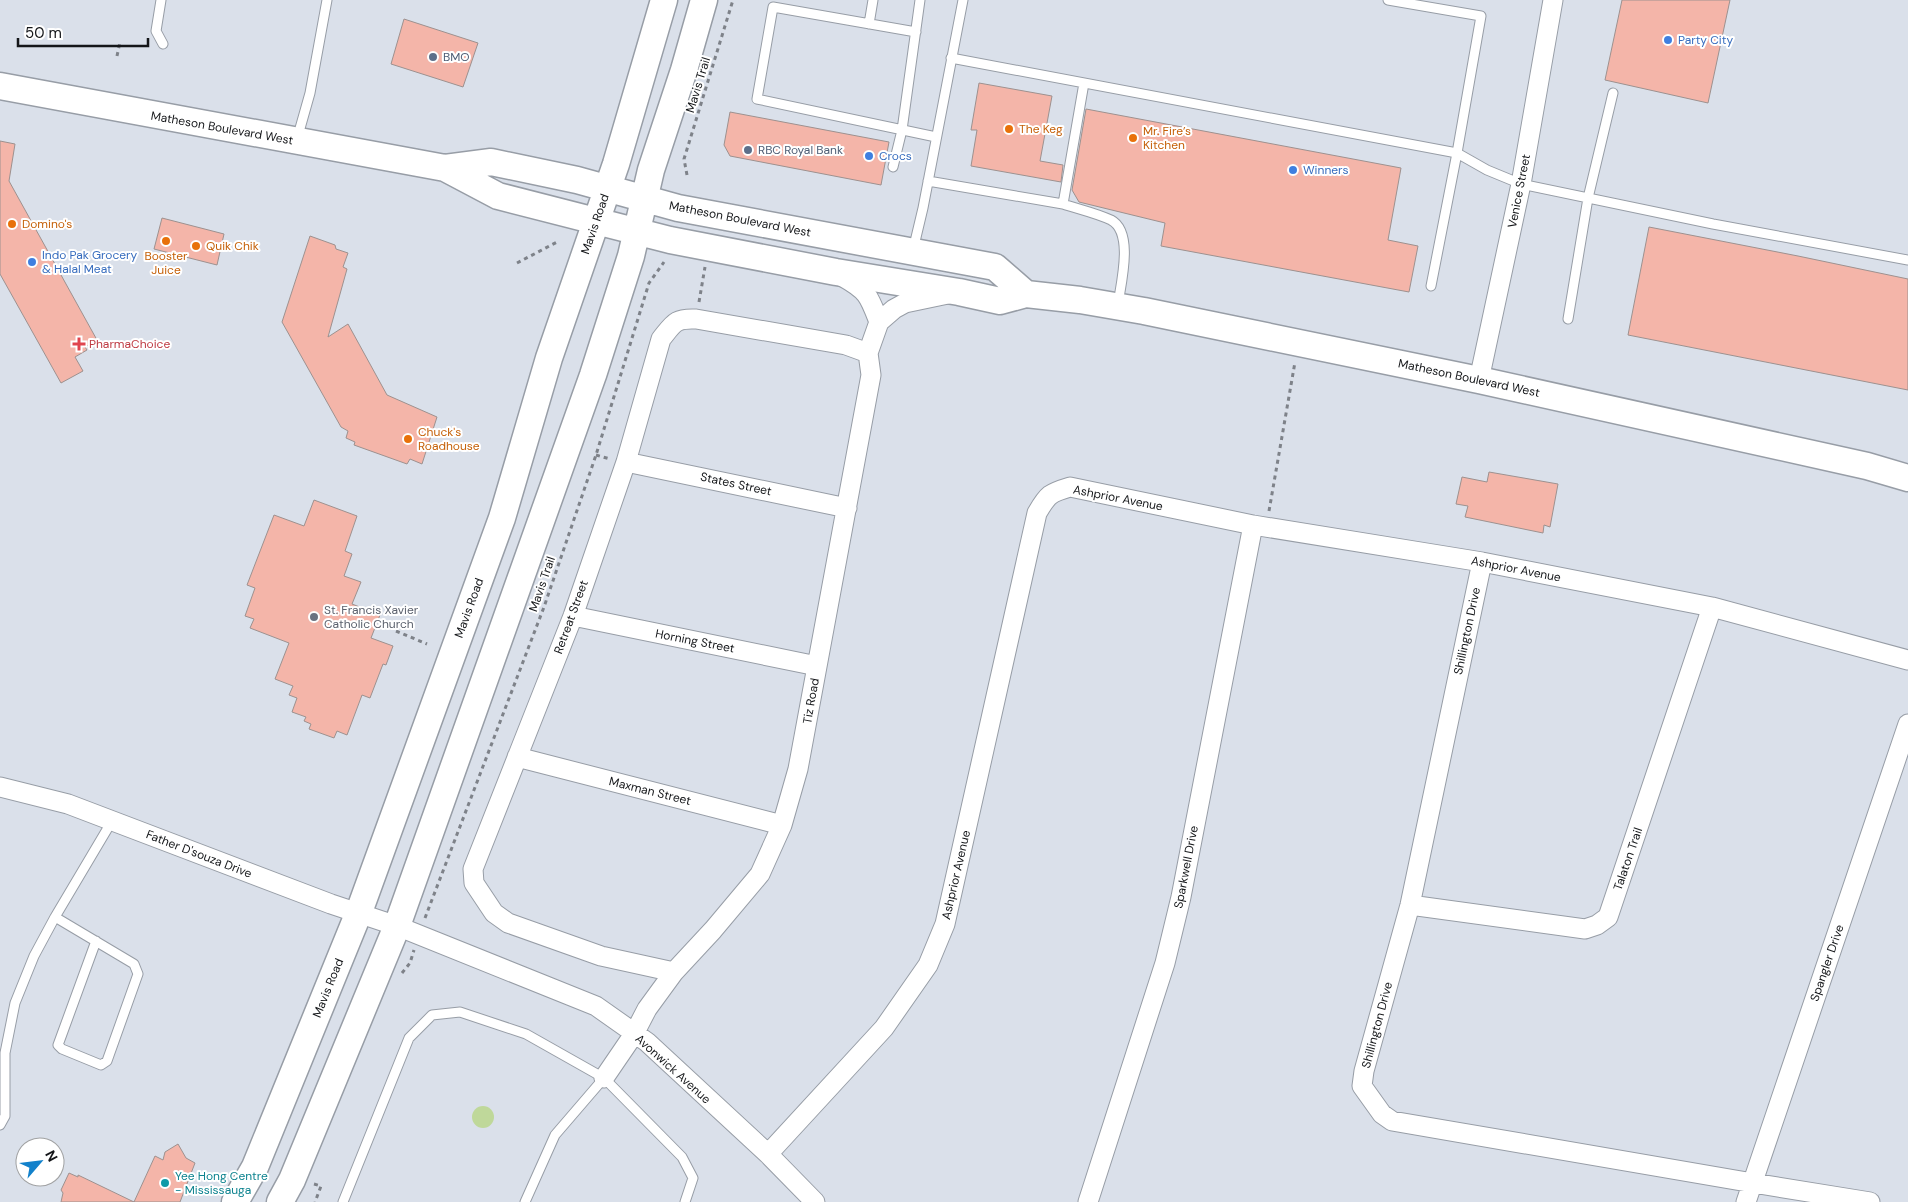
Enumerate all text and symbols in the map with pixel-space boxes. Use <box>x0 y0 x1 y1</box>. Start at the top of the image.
scale bar <box>18 15 148 47</box>
text: 50 m <box>25 23 62 43</box>
place label: Party City <box>1678 32 1733 48</box>
marker: Party City <box>1662 34 1674 46</box>
place label: BMO <box>443 49 470 65</box>
marker: BMO <box>427 51 439 63</box>
street label: Mavis Trail <box>682 55 714 115</box>
street label: Matheson Boulevard West <box>150 108 295 148</box>
place label: The Keg <box>1019 121 1063 137</box>
marker: The Keg <box>1003 123 1015 135</box>
place label: Mr. Fire’s Kitchen <box>1143 123 1191 153</box>
marker: Mr. Fire’s Kitchen <box>1127 132 1139 144</box>
place label: RBC Royal Bank <box>758 142 843 158</box>
marker: RBC Royal Bank <box>742 144 754 156</box>
place label: Crocs <box>879 148 912 164</box>
marker: Crocs <box>863 150 875 162</box>
street label: Venice Street <box>1504 153 1534 229</box>
place label: Winners <box>1303 162 1349 178</box>
marker: Winners <box>1287 164 1299 176</box>
street label: Mavis Road <box>577 192 613 256</box>
street label: Matheson Boulevard West <box>668 197 813 241</box>
place label: Domino's <box>22 216 72 232</box>
marker: Domino's <box>6 218 18 230</box>
marker: Booster Juice <box>160 235 172 247</box>
place label: Quik Chik <box>206 238 259 254</box>
marker: Quik Chik <box>190 240 202 252</box>
place label: Indo Pak Grocery & Halal Meat <box>42 247 138 277</box>
place label: Booster Juice <box>144 248 188 278</box>
marker: Indo Pak Grocery & Halal Meat <box>26 256 38 268</box>
place label: PharmaChoice <box>89 336 170 352</box>
marker: PharmaChoice <box>73 338 85 350</box>
street label: Matheson Boulevard West <box>1397 355 1542 401</box>
place label: Chuck's Roadhouse <box>418 424 480 454</box>
marker: Chuck's Roadhouse <box>402 433 414 445</box>
street label: States Street <box>699 469 773 499</box>
street label: Ashprior Avenue <box>1072 481 1164 515</box>
street label: Ashprior Avenue <box>1470 552 1562 586</box>
street label: Mavis Trail <box>525 554 559 614</box>
street label: Mavis Road <box>451 576 487 640</box>
street label: Retreat Street <box>550 578 592 656</box>
street label: Shillington Drive <box>1450 586 1484 676</box>
place label: St. Francis Xavier Catholic Church <box>324 602 419 632</box>
marker: St. Francis Xavier Catholic Church <box>308 611 320 623</box>
street label: Horning Street <box>654 625 736 657</box>
street label: Tiz Road <box>799 677 823 725</box>
street label: Maxman Street <box>607 773 693 809</box>
street label: Sparkwell Drive <box>1170 824 1202 910</box>
street label: Talaton Trail <box>1610 825 1646 893</box>
street label: Father D'souza Drive <box>144 826 254 882</box>
street label: Ashprior Avenue <box>938 829 974 921</box>
street label: Spangler Drive <box>1806 922 1848 1003</box>
street label: Mavis Road <box>309 956 347 1020</box>
street label: Shillington Drive <box>1358 980 1396 1070</box>
street label: Avonwick Avenue <box>632 1031 714 1107</box>
north arrow <box>15 1137 65 1187</box>
text: N <box>41 1147 62 1165</box>
place label: Yee Hong Centre - Mississauga <box>175 1168 268 1198</box>
marker: Yee Hong Centre - Mississauga <box>159 1177 171 1189</box>

